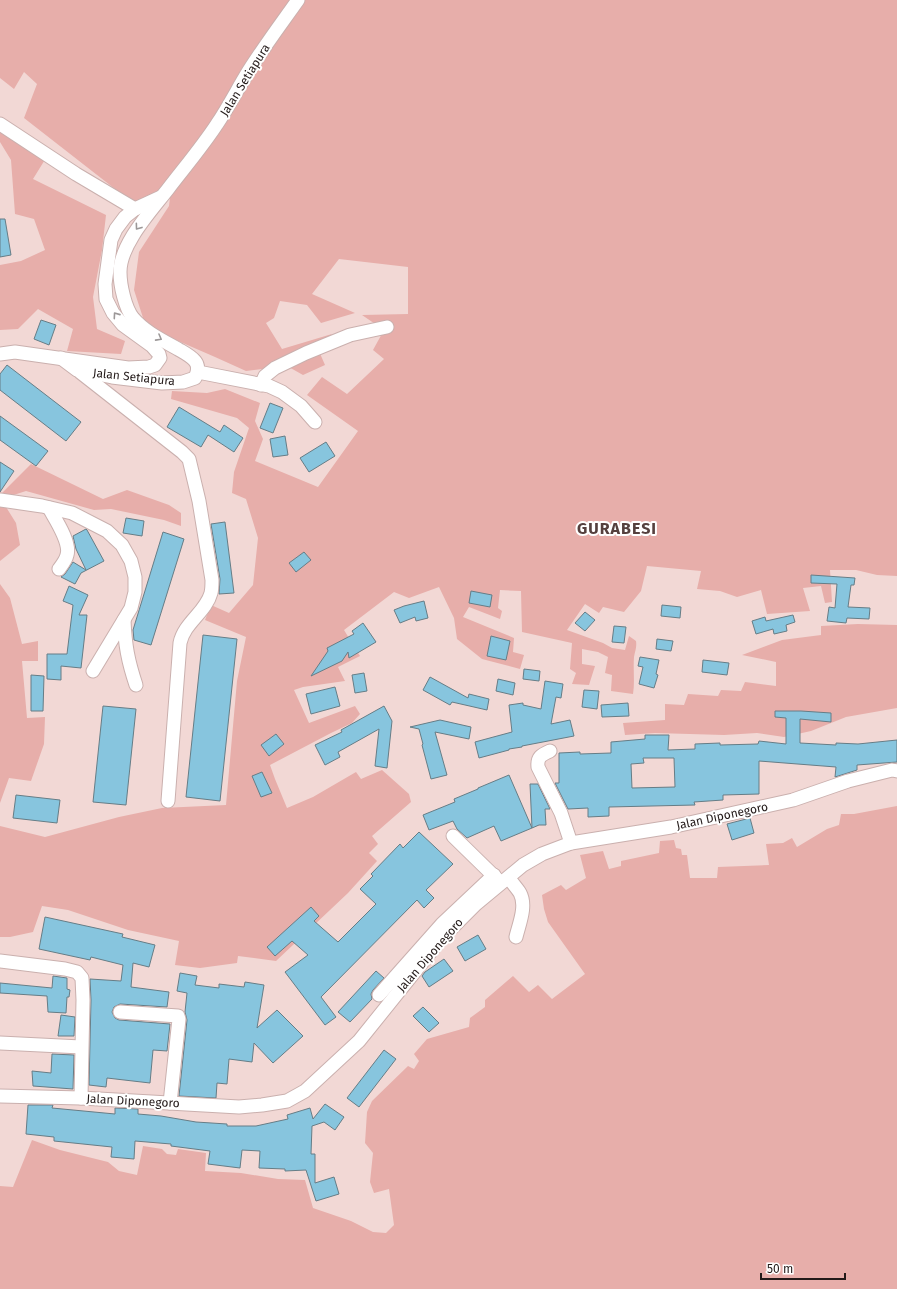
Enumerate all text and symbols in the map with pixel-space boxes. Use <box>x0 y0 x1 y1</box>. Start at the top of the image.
street label: Jalan Setiapura <box>217 41 273 119</box>
one-way arrow <box>136 223 143 230</box>
one-way arrow <box>114 313 121 320</box>
one-way arrow <box>154 334 162 341</box>
street label: Jalan Setiapura <box>92 366 176 388</box>
district label: GURABESI <box>577 519 657 538</box>
street label: Jalan Diponegoro <box>675 799 769 833</box>
street label: Jalan Diponegoro <box>394 915 466 995</box>
street label: Jalan Diponegoro <box>86 1092 180 1110</box>
scale bar <box>761 1255 845 1281</box>
text: 50 m <box>767 1262 793 1276</box>

